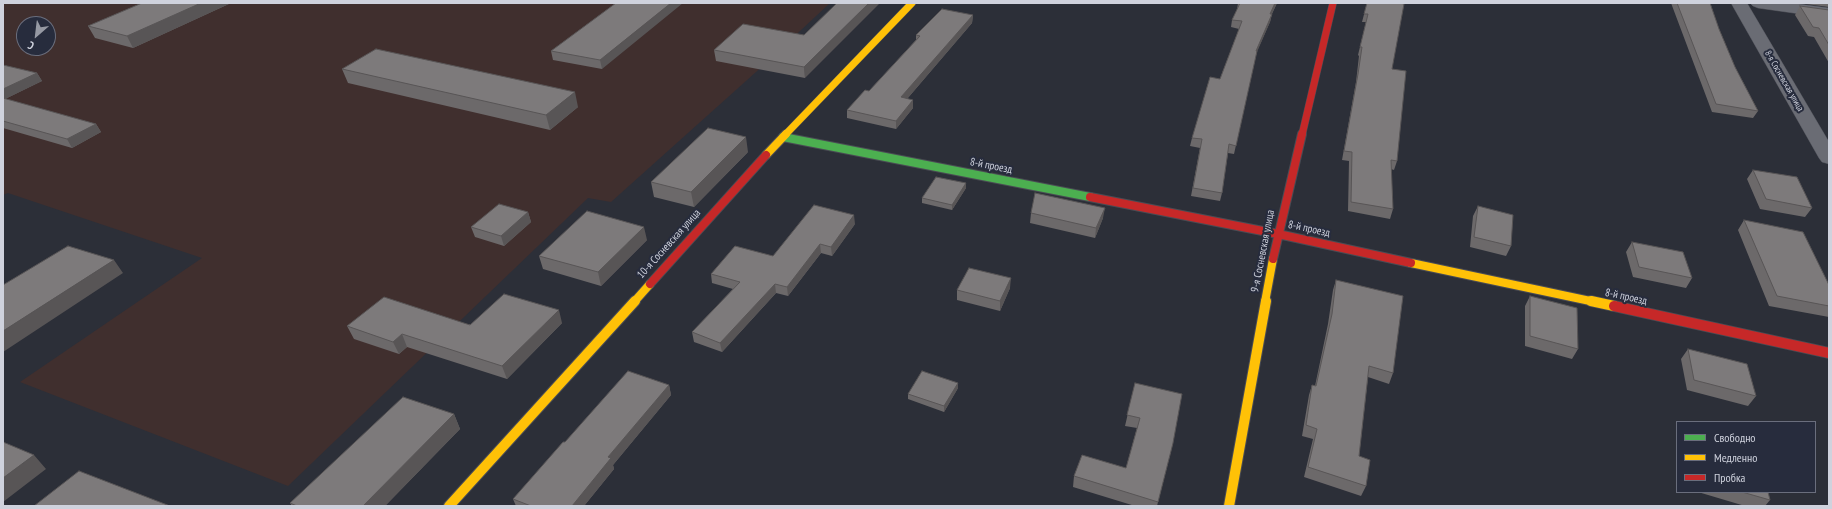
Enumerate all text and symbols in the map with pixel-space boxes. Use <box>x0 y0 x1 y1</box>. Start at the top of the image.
north arrow <box>16 16 56 56</box>
text: С <box>25 38 36 53</box>
street label: 8-я Сосневская улица <box>1762 49 1806 113</box>
street label: 8-й проезд <box>969 155 1013 177</box>
street label: 10-я Сосневская улица <box>634 207 704 281</box>
street label: 9-я Сосневская улица <box>1249 209 1277 293</box>
street label: 8-й проезд <box>1287 218 1331 240</box>
street label: 8-й проезд <box>1604 286 1648 308</box>
legend <box>1676 421 1816 493</box>
text: Свободно <box>1714 430 1756 445</box>
text: Медленно <box>1714 450 1757 465</box>
text: Пробка <box>1714 470 1745 485</box>

